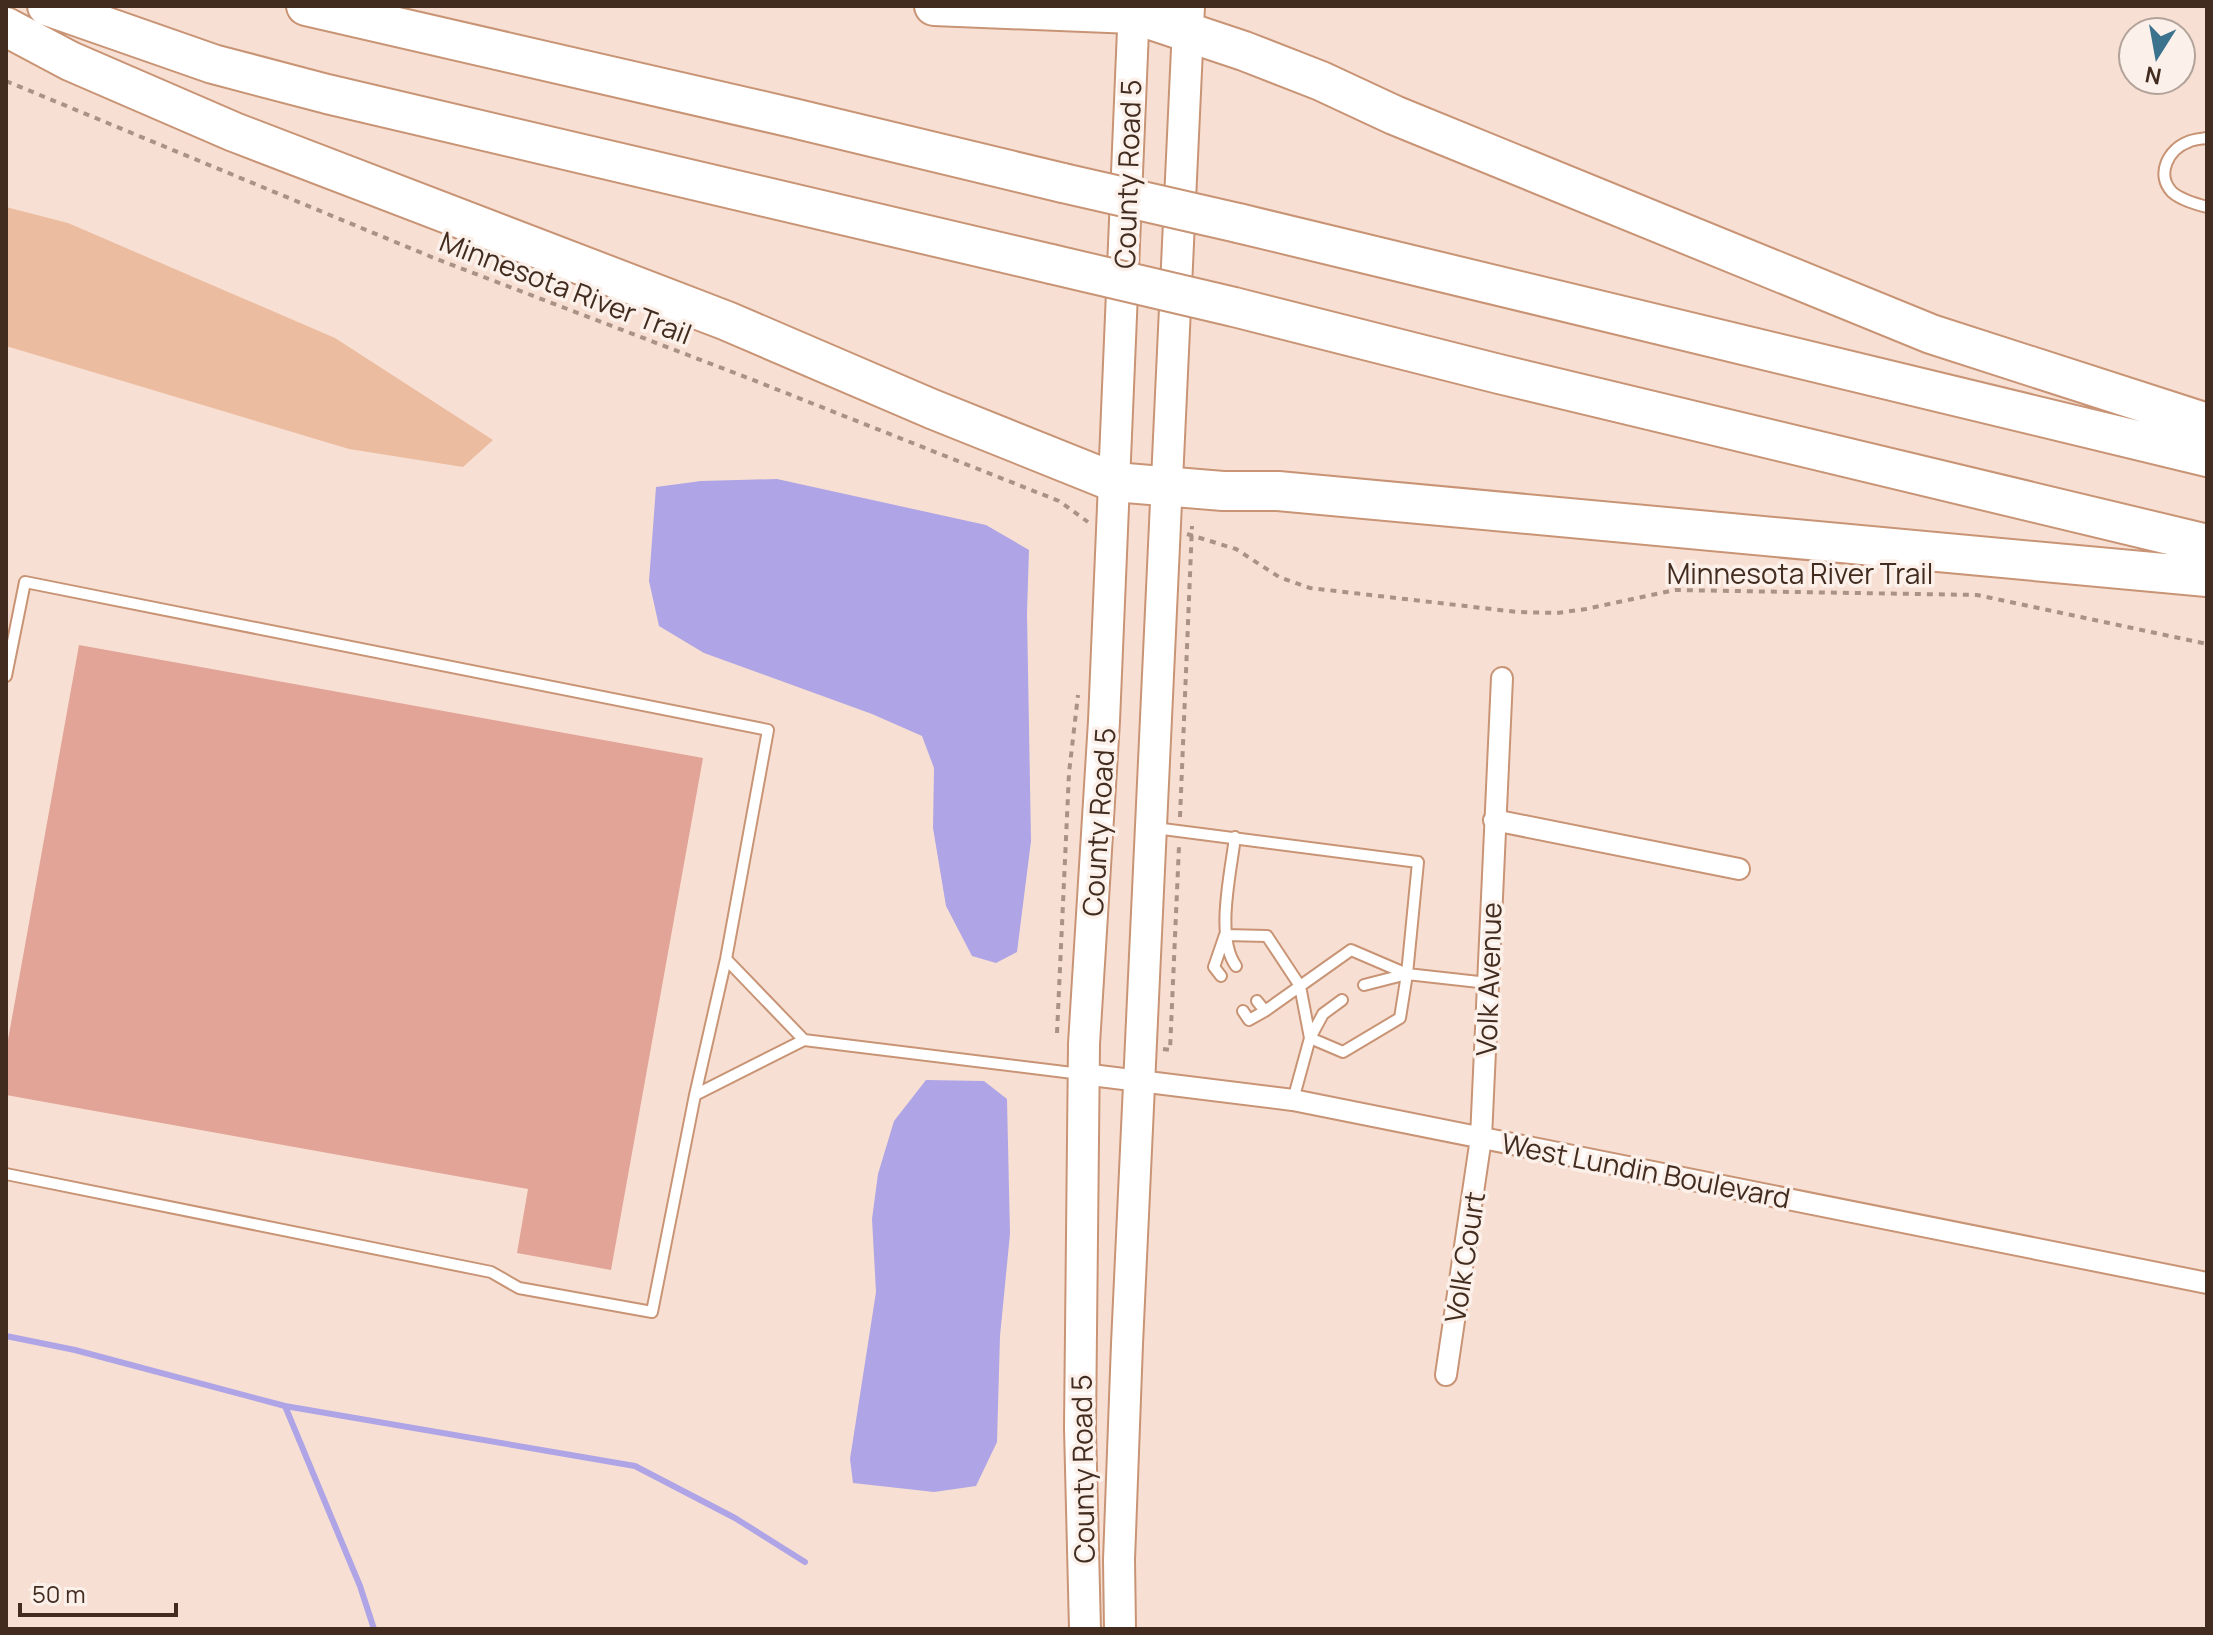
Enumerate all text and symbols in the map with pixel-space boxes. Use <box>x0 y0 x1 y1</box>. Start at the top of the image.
north arrow <box>2117 16 2197 96</box>
text: N <box>2143 59 2164 92</box>
street label: County Road 5 <box>1105 79 1149 269</box>
street label: Minnesota River Trail <box>435 221 697 353</box>
street label: Minnesota River Trail <box>1667 554 1933 592</box>
street label: County Road 5 <box>1072 726 1124 918</box>
street label: Volk Avenue <box>1466 902 1510 1056</box>
street label: West Lundin Boulevard <box>1498 1123 1794 1217</box>
street label: Volk Court <box>1435 1189 1493 1325</box>
street label: County Road 5 <box>1061 1374 1103 1564</box>
scale bar <box>20 1567 176 1617</box>
text: 50 m <box>32 1577 86 1610</box>

